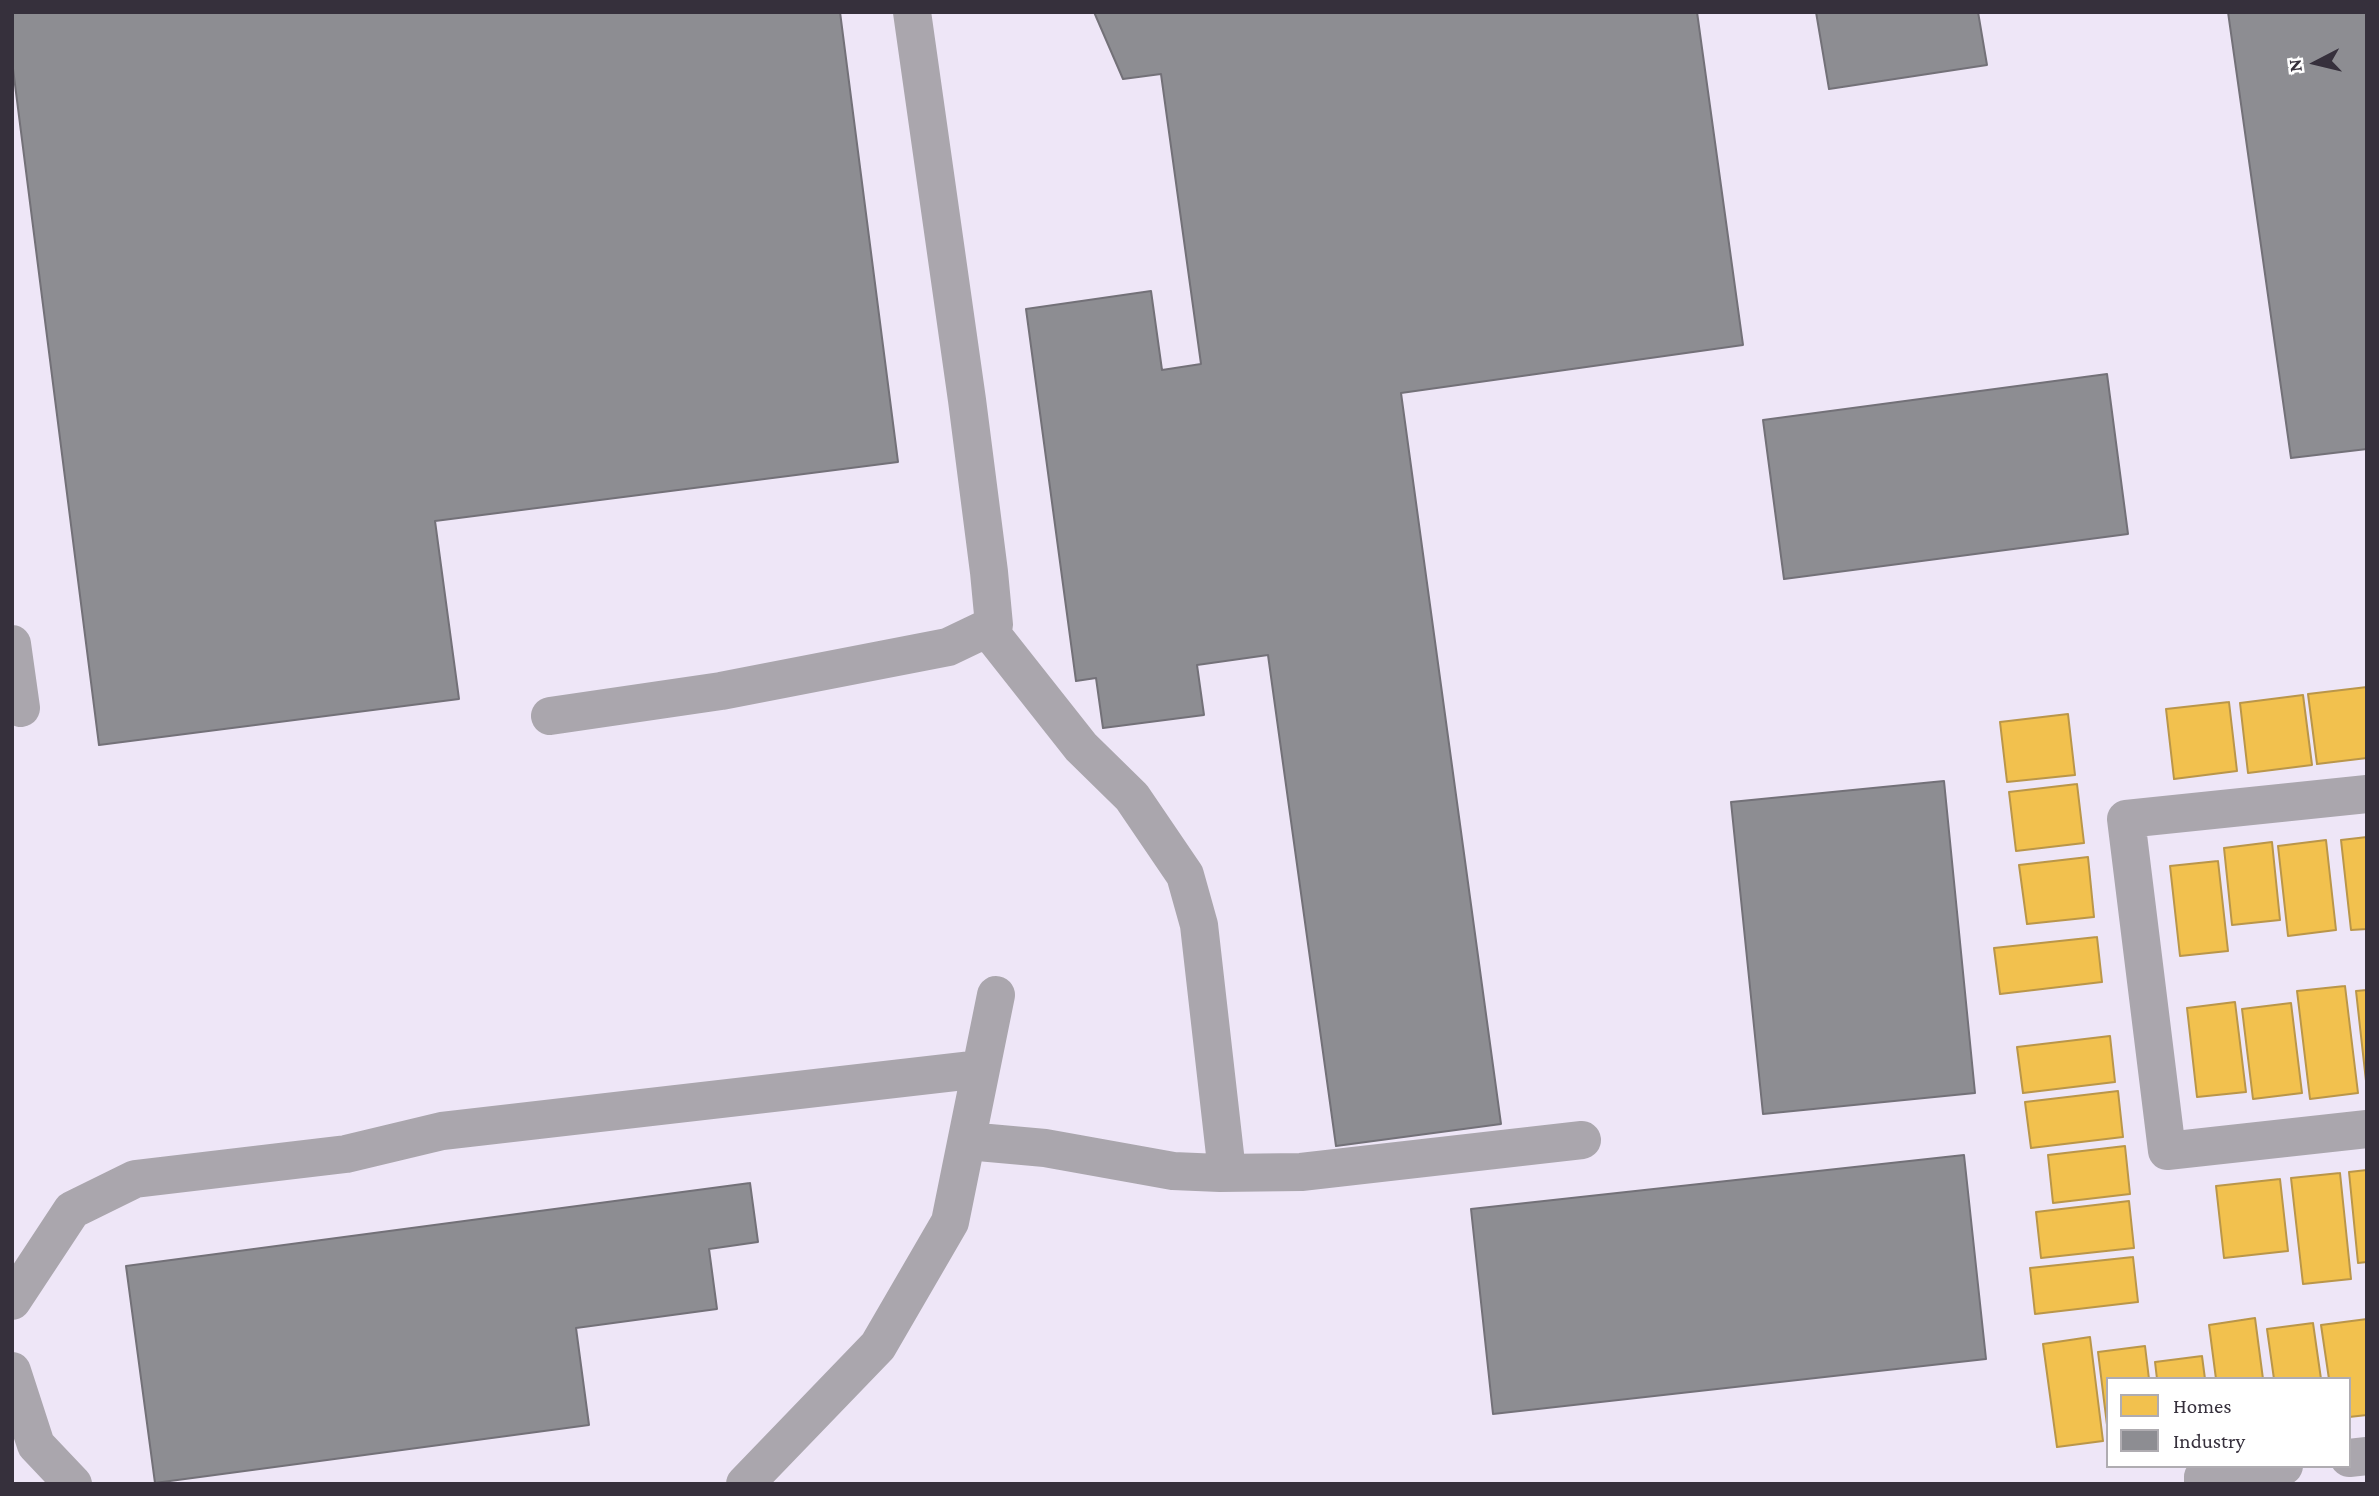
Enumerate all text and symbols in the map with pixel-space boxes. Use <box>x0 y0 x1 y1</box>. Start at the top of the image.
north arrow <box>2281 28 2351 98</box>
text: N <box>2283 58 2306 73</box>
legend <box>2106 1377 2351 1468</box>
text: Homes <box>2173 1394 2232 1418</box>
text: Industry <box>2173 1429 2245 1453</box>

